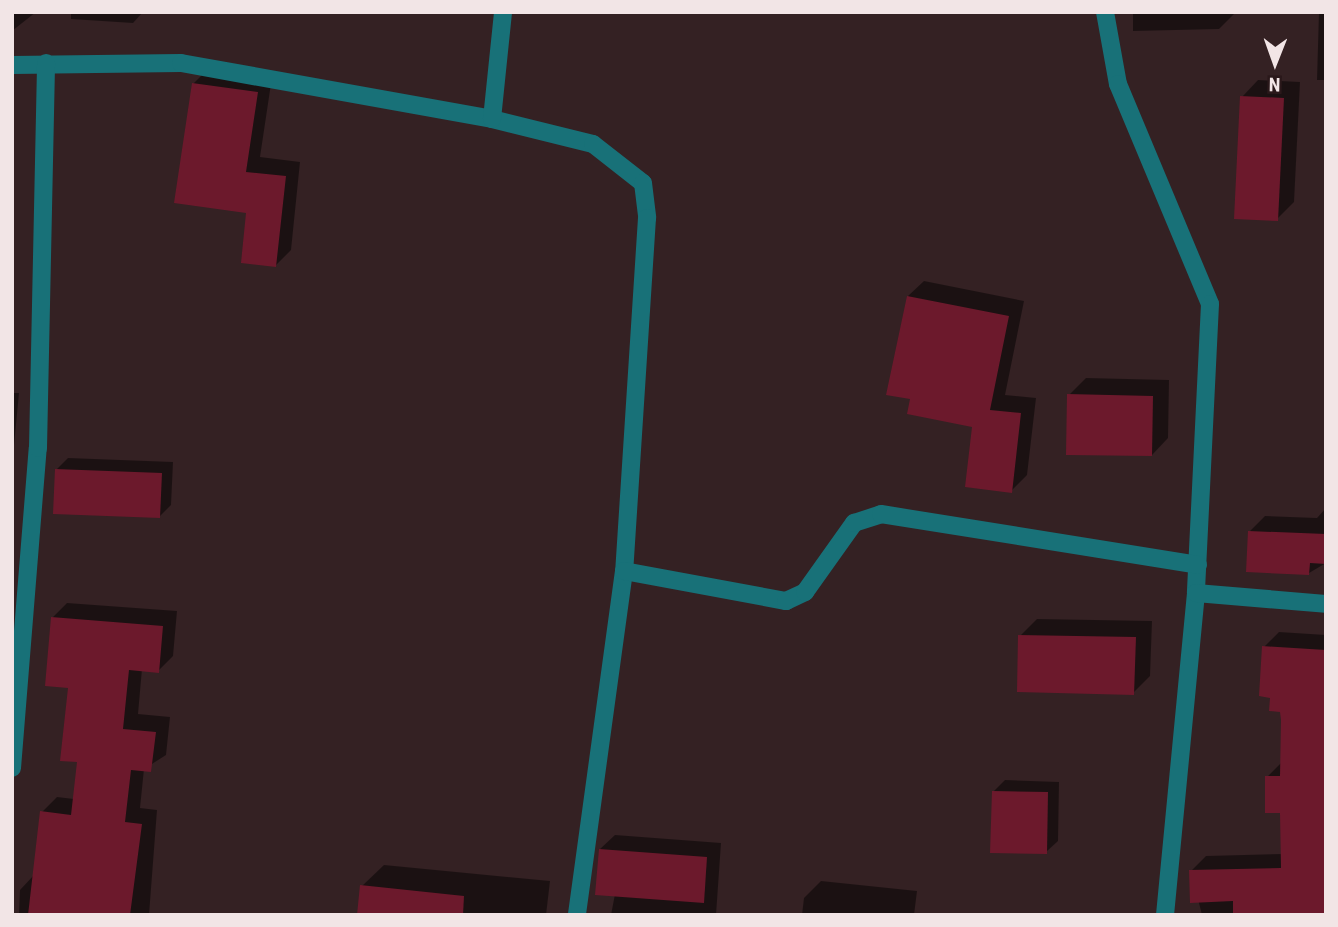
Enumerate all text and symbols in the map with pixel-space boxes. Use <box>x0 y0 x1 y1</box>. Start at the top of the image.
north arrow <box>1240 28 1310 98</box>
text: N <box>1269 73 1281 96</box>

